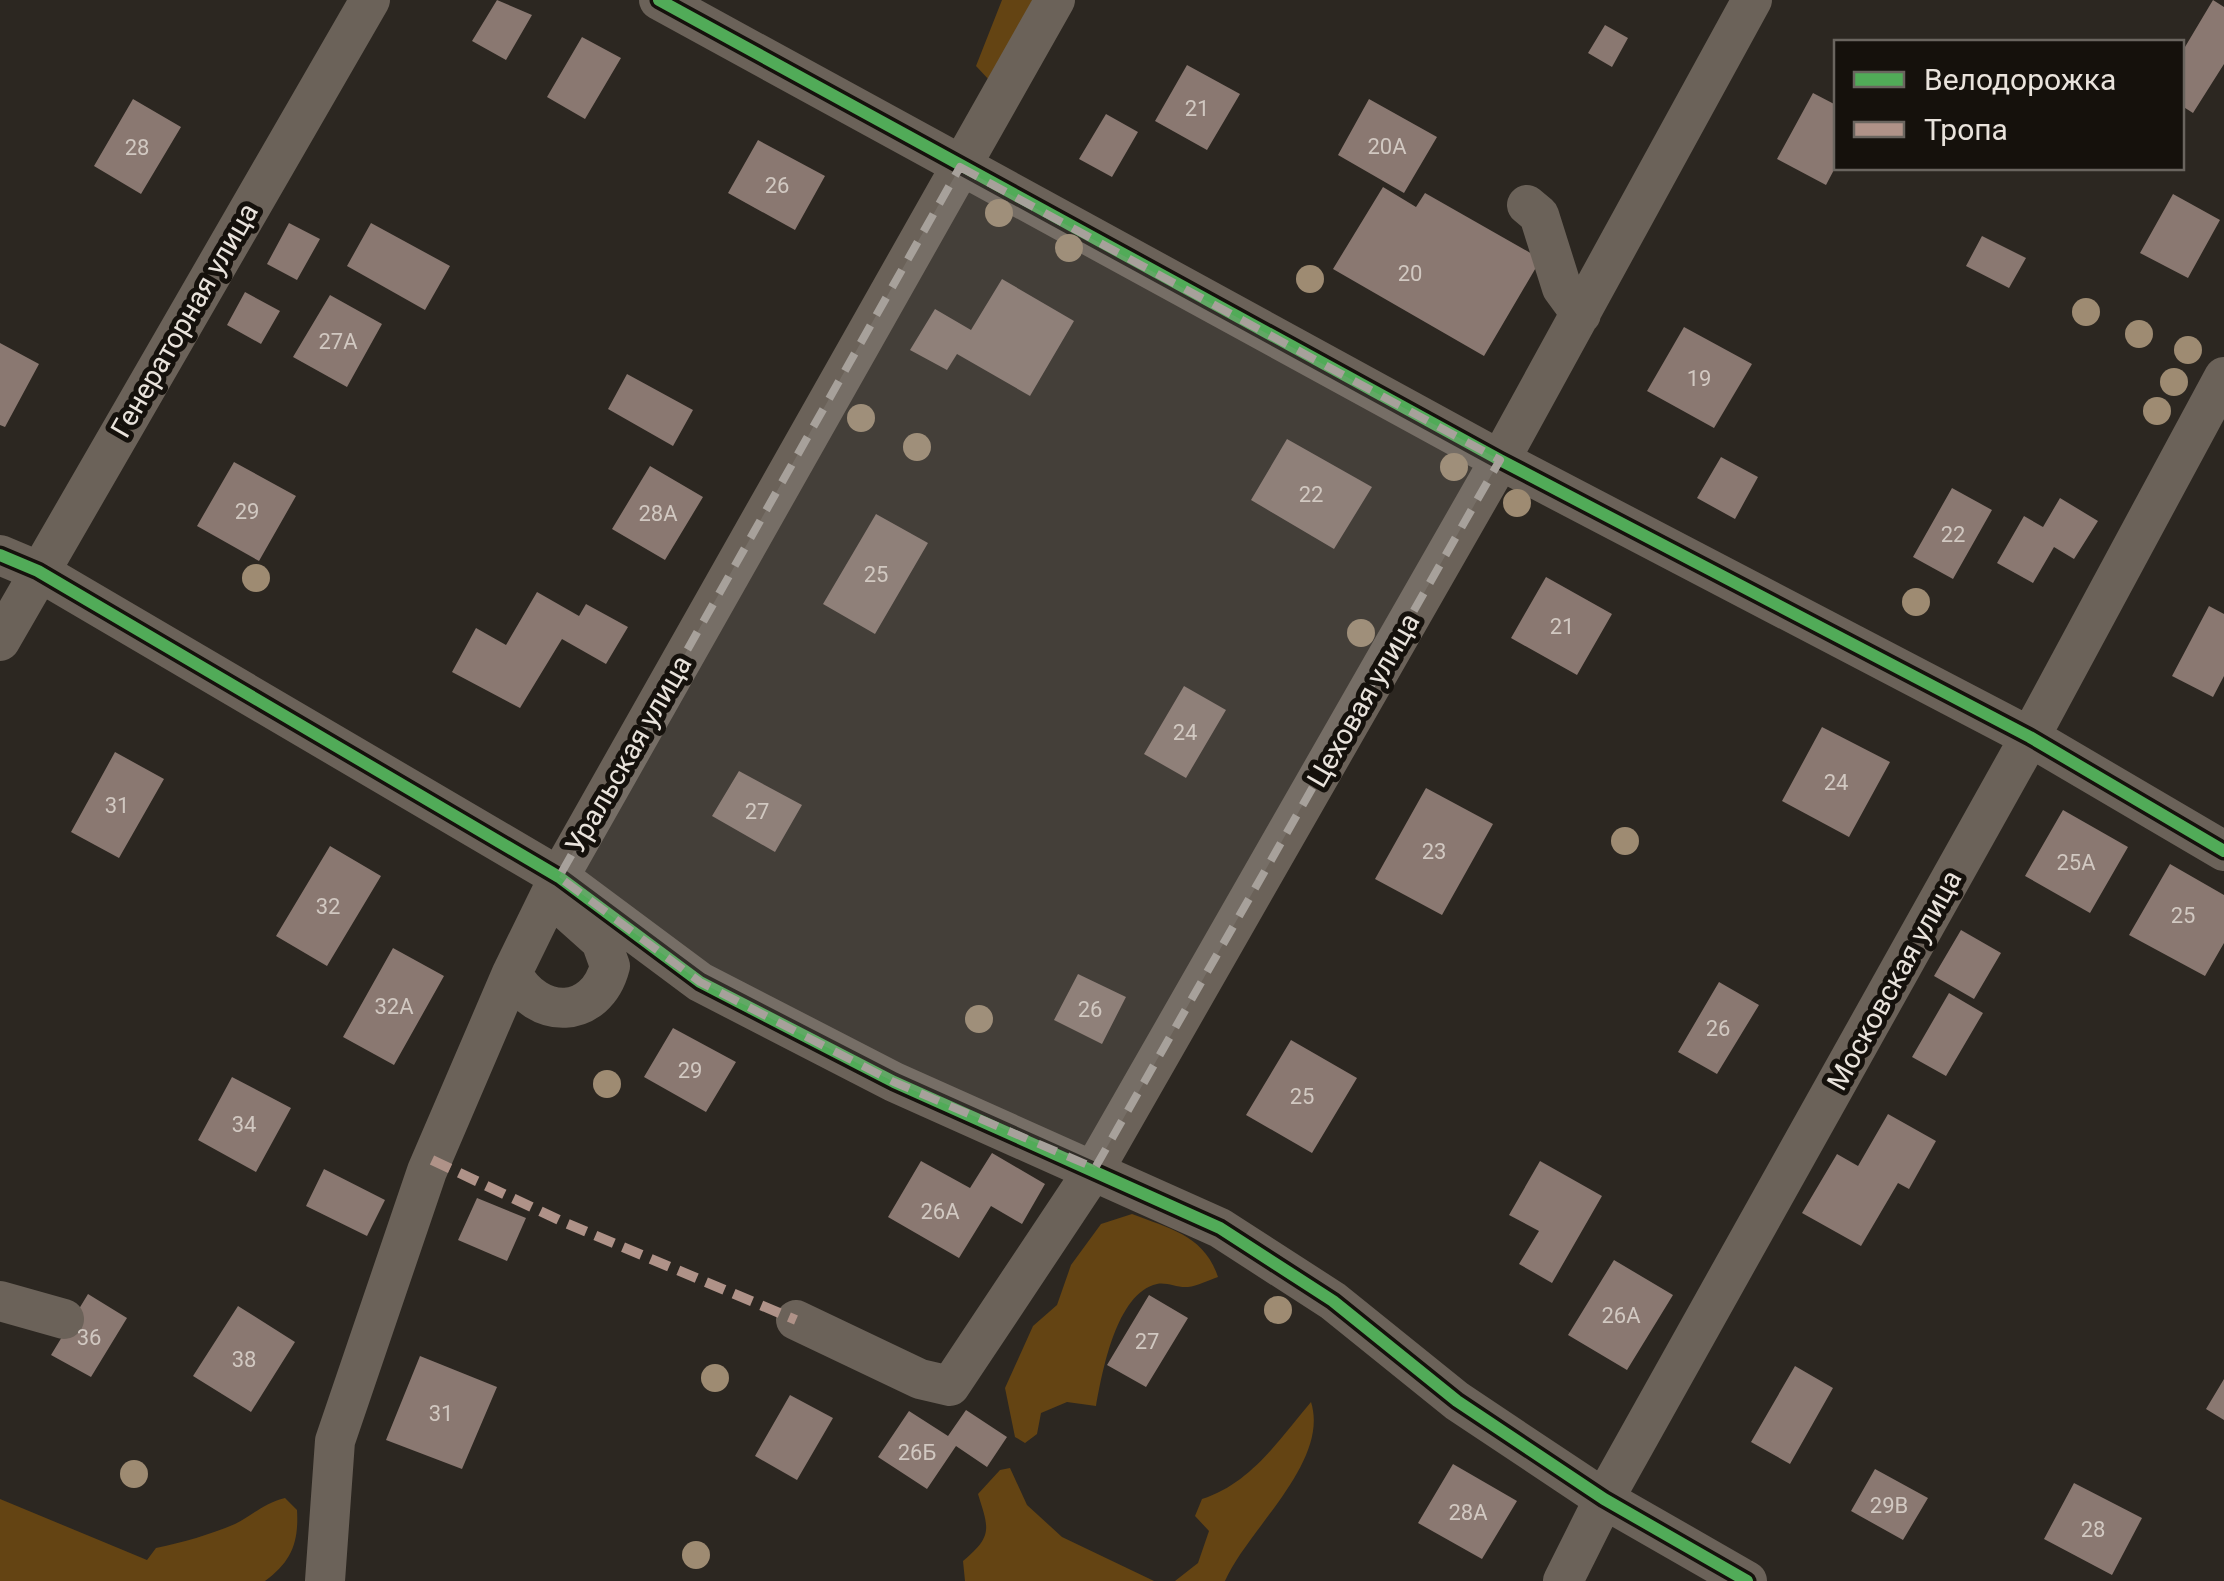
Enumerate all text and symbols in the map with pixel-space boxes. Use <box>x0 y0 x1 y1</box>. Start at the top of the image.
legend <box>1834 40 2184 170</box>
text: Велодорожка <box>1924 62 2116 97</box>
house number: 21 <box>1185 96 1209 121</box>
text: Тропа <box>1924 112 2008 147</box>
house number: 20А <box>1367 134 1407 159</box>
house number: 28 <box>125 135 149 160</box>
house number: 26 <box>765 173 789 198</box>
street label: Генераторная улица <box>104 197 265 443</box>
house number: 20 <box>1398 261 1422 286</box>
house number: 27А <box>318 329 358 354</box>
house number: 19 <box>1687 366 1711 391</box>
house number: 22 <box>1299 482 1323 507</box>
house number: 29 <box>235 499 259 524</box>
house number: 28А <box>638 501 678 526</box>
house number: 22 <box>1941 522 1965 547</box>
house number: 25 <box>864 562 888 587</box>
street label: Цеховая улица <box>1300 607 1427 793</box>
house number: 21 <box>1550 614 1574 639</box>
street label: Уральская улица <box>558 650 698 859</box>
house number: 24 <box>1173 720 1197 745</box>
house number: 24 <box>1824 770 1848 795</box>
house number: 31 <box>105 793 129 818</box>
house number: 27 <box>745 799 769 824</box>
house number: 23 <box>1422 839 1446 864</box>
house number: 25А <box>2056 850 2096 875</box>
street label: Московская улица <box>1820 865 1969 1096</box>
house number: 32 <box>316 894 340 919</box>
house number: 25 <box>2171 903 2195 928</box>
house number: 32А <box>374 994 414 1019</box>
house number: 26 <box>1078 997 1102 1022</box>
house number: 26 <box>1706 1016 1730 1041</box>
house number: 29 <box>678 1058 702 1083</box>
house number: 25 <box>1290 1084 1314 1109</box>
house number: 34 <box>232 1112 256 1137</box>
house number: 26А <box>920 1199 960 1224</box>
house number: 26А <box>1601 1303 1641 1328</box>
house number: 36 <box>77 1325 101 1350</box>
house number: 27 <box>1135 1329 1159 1354</box>
house number: 38 <box>232 1347 256 1372</box>
house number: 31 <box>429 1401 453 1426</box>
house number: 26Б <box>898 1440 936 1465</box>
house number: 29В <box>1870 1493 1908 1518</box>
house number: 28А <box>1448 1500 1488 1525</box>
house number: 28 <box>2081 1517 2105 1542</box>

